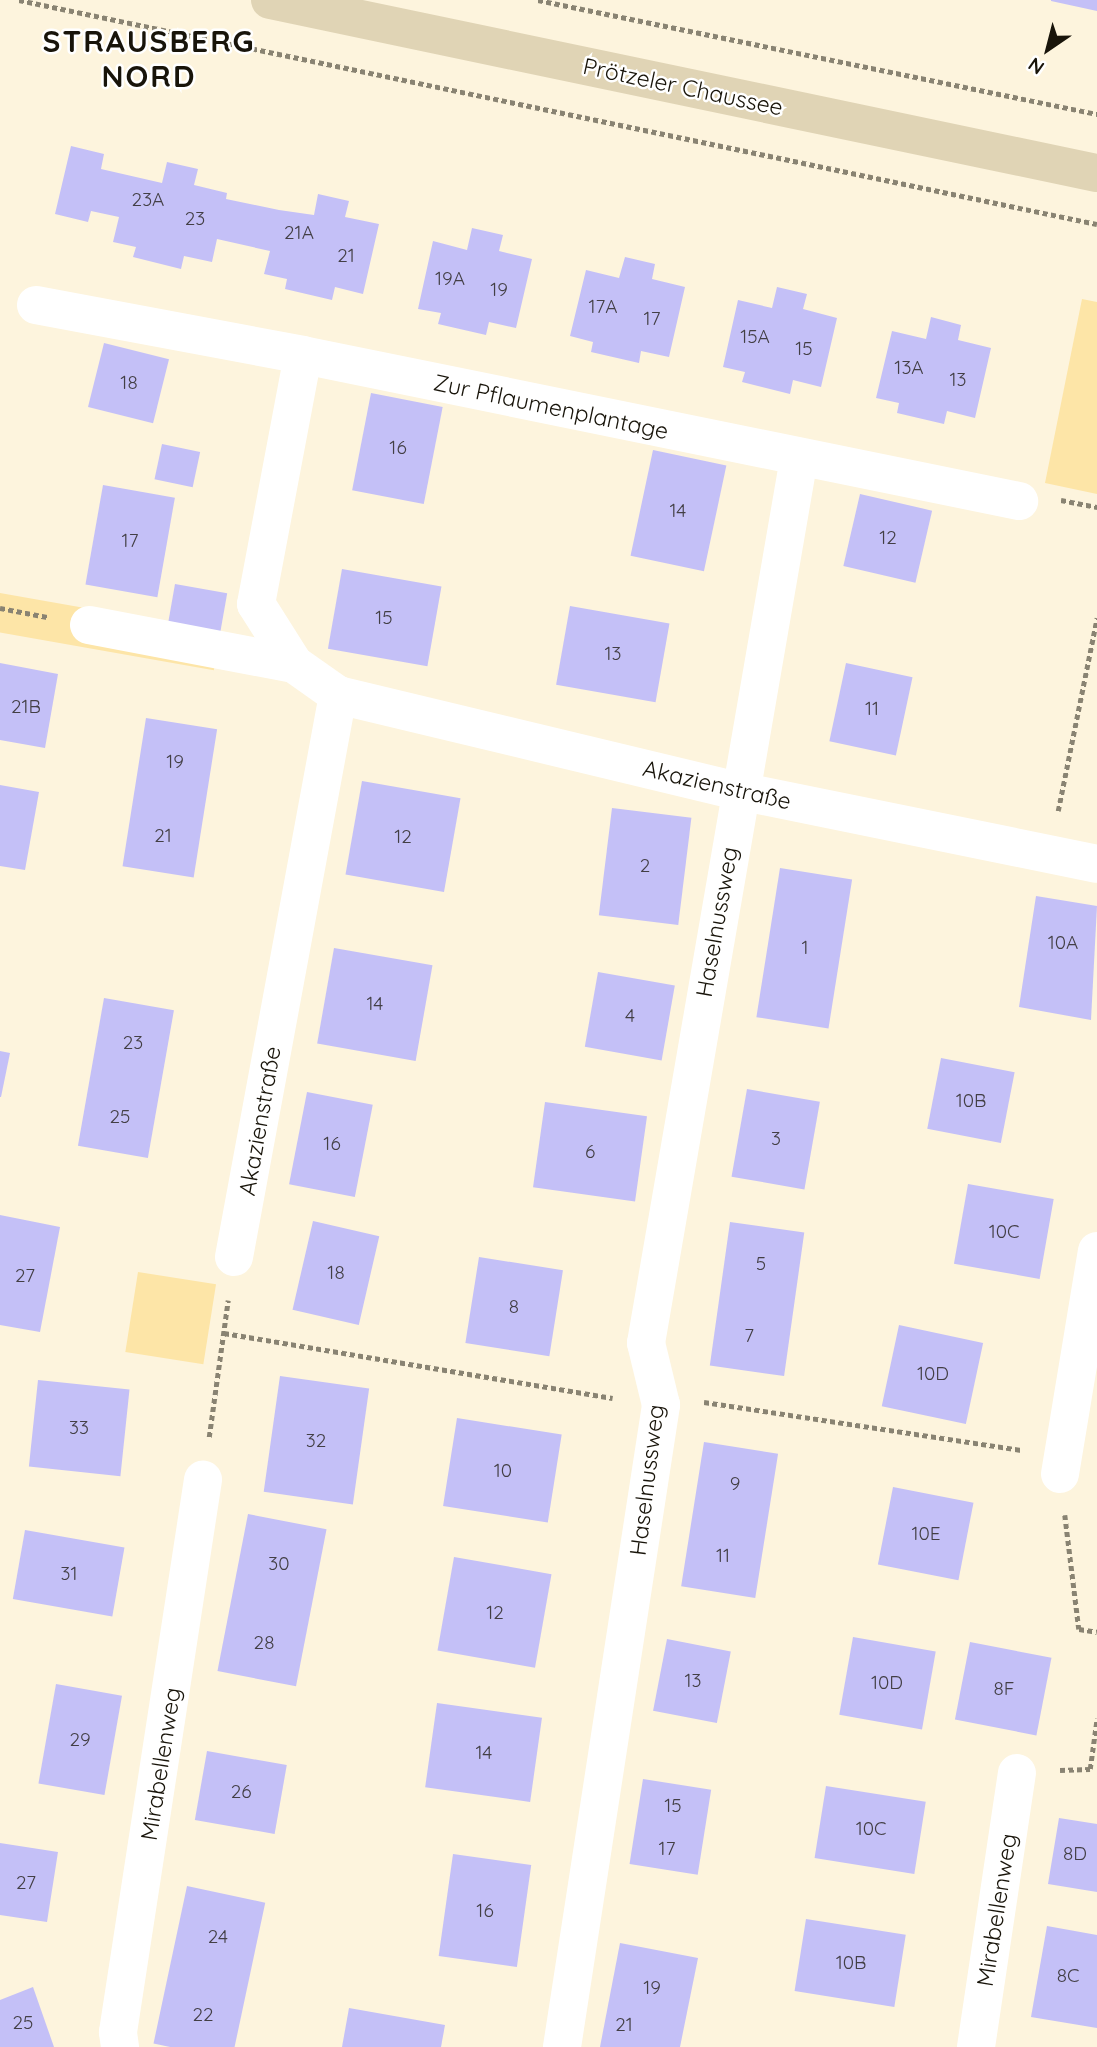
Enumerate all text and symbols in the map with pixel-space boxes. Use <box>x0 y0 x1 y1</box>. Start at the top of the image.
north arrow <box>1013 14 1083 84</box>
district label: STRAUSBERG NORD <box>44 23 254 93</box>
street label: Prötzeler Chaussee <box>581 52 785 122</box>
text: N <box>1023 52 1049 80</box>
house number: 23A <box>132 189 164 211</box>
house number: 23 <box>185 208 205 230</box>
house number: 21A <box>284 222 314 244</box>
house number: 21 <box>337 245 355 267</box>
house number: 19A <box>435 268 465 290</box>
house number: 19 <box>490 279 508 301</box>
house number: 17A <box>588 296 618 318</box>
house number: 17 <box>644 308 660 330</box>
house number: 15A <box>740 326 770 348</box>
house number: 15 <box>795 338 813 360</box>
house number: 13A <box>894 357 924 379</box>
street label: Zur Pflaumenplantage <box>431 369 671 445</box>
house number: 13 <box>950 369 966 391</box>
house number: 18 <box>120 372 138 394</box>
house number: 16 <box>389 437 407 459</box>
house number: 14 <box>670 500 686 522</box>
house number: 12 <box>879 527 897 549</box>
house number: 17 <box>122 530 138 552</box>
house number: 15 <box>375 607 393 629</box>
house number: 13 <box>605 643 621 665</box>
house number: 21B <box>11 696 41 718</box>
house number: 11 <box>865 698 879 720</box>
house number: 19 <box>166 751 184 773</box>
street label: Akazienstraße <box>640 755 794 815</box>
house number: 21 <box>154 825 172 847</box>
house number: 12 <box>394 826 412 848</box>
street label: Haselnussweg <box>690 845 744 999</box>
house number: 2 <box>640 855 650 877</box>
house number: 10A <box>1048 932 1078 954</box>
house number: 1 <box>801 937 809 959</box>
house number: 14 <box>367 993 383 1015</box>
house number: 4 <box>625 1005 635 1027</box>
house number: 23 <box>123 1032 143 1054</box>
street label: Akazienstraße <box>233 1044 287 1198</box>
house number: 10B <box>956 1090 986 1112</box>
house number: 25 <box>110 1106 130 1128</box>
house number: 3 <box>771 1128 781 1150</box>
house number: 16 <box>323 1133 341 1155</box>
house number: 6 <box>585 1141 595 1163</box>
house number: 10C <box>989 1221 1019 1243</box>
house number: 5 <box>756 1253 766 1275</box>
house number: 18 <box>327 1262 345 1284</box>
house number: 27 <box>15 1265 35 1287</box>
house number: 8 <box>509 1296 519 1318</box>
house number: 7 <box>744 1325 754 1347</box>
house number: 10D <box>917 1363 949 1385</box>
street label: Haselnussweg <box>624 1403 670 1557</box>
house number: 33 <box>69 1417 89 1439</box>
house number: 32 <box>306 1430 326 1452</box>
house number: 10 <box>494 1460 512 1482</box>
house number: 9 <box>730 1473 740 1495</box>
house number: 10E <box>911 1523 941 1545</box>
house number: 11 <box>716 1545 730 1567</box>
house number: 30 <box>268 1553 290 1575</box>
house number: 31 <box>61 1563 77 1585</box>
house number: 12 <box>486 1602 504 1624</box>
house number: 28 <box>254 1632 274 1654</box>
house number: 13 <box>685 1670 701 1692</box>
house number: 10D <box>871 1672 903 1694</box>
house number: 8F <box>993 1678 1015 1700</box>
street label: Mirabellenweg <box>135 1686 187 1842</box>
house number: 29 <box>69 1729 91 1751</box>
house number: 14 <box>476 1742 492 1764</box>
house number: 26 <box>231 1781 251 1803</box>
house number: 15 <box>664 1795 682 1817</box>
house number: 10C <box>856 1818 886 1840</box>
street label: Mirabellenweg <box>971 1832 1023 1988</box>
house number: 17 <box>659 1838 675 1860</box>
house number: 8D <box>1063 1843 1087 1865</box>
house number: 27 <box>16 1872 36 1894</box>
house number: 16 <box>476 1900 494 1922</box>
house number: 24 <box>208 1926 228 1948</box>
house number: 10B <box>836 1952 866 1974</box>
house number: 8C <box>1057 1965 1079 1987</box>
house number: 19 <box>643 1977 661 1999</box>
house number: 22 <box>192 2004 214 2026</box>
house number: 25 <box>13 2012 33 2034</box>
house number: 21 <box>615 2014 633 2036</box>

